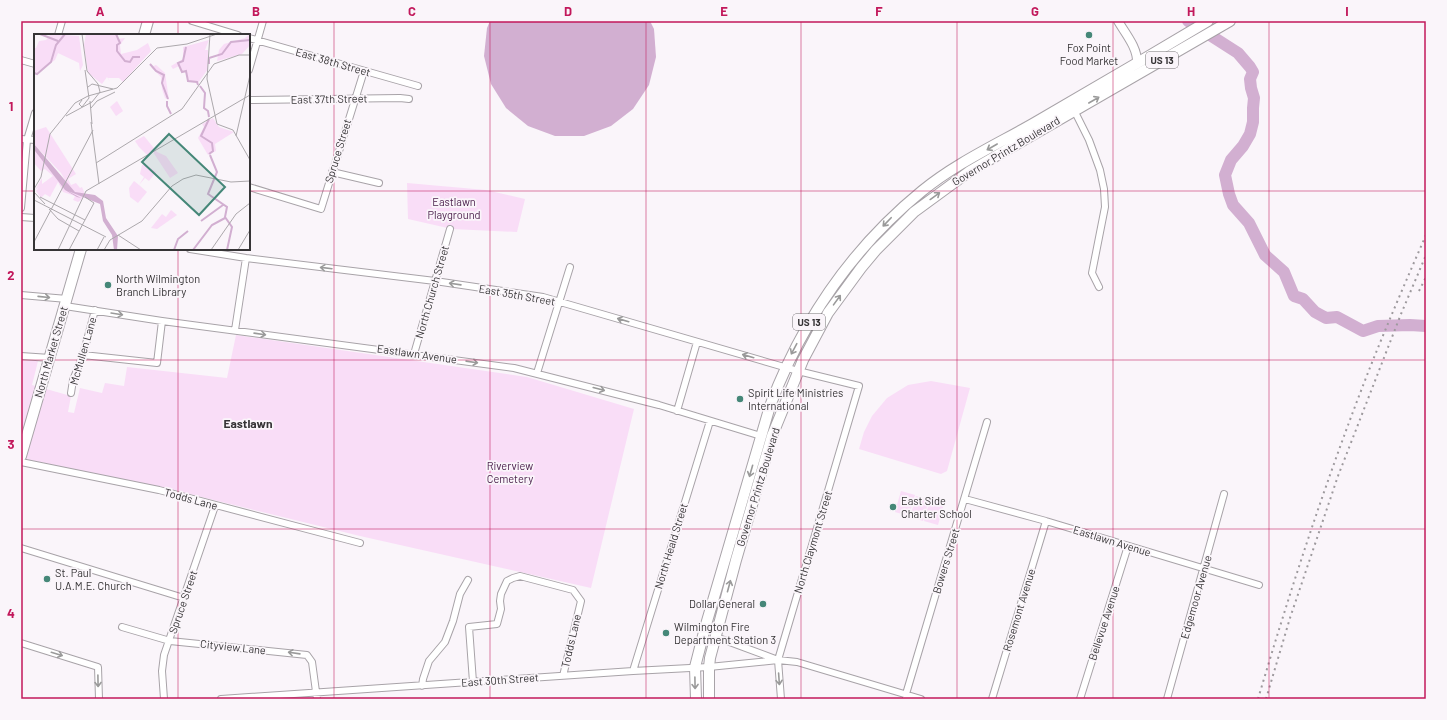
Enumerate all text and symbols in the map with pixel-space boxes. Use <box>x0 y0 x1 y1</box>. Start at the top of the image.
text: A <box>96 3 105 19</box>
text: B <box>252 3 260 19</box>
text: C <box>408 3 416 19</box>
text: D <box>564 3 572 19</box>
text: E <box>720 3 728 19</box>
text: F <box>875 3 883 19</box>
text: G <box>1031 3 1039 19</box>
text: H <box>1187 3 1195 19</box>
text: I <box>1345 3 1349 19</box>
marker: Fox Point Food Market <box>1084 30 1094 40</box>
inset map <box>34 34 250 250</box>
place label: Fox Point Food Market <box>1060 41 1118 67</box>
street label: East 38th Street <box>294 45 372 78</box>
road number: US 13 <box>1146 52 1178 68</box>
street label: East 37th Street <box>290 91 367 106</box>
one-way arrow <box>1088 95 1100 103</box>
text: 1 <box>9 98 13 114</box>
street label: Governor Printz Boulevard <box>949 113 1062 188</box>
street label: Spruce Street <box>322 117 353 184</box>
one-way arrow <box>986 143 998 151</box>
one-way arrow <box>930 192 941 200</box>
park label: Eastlawn Playground <box>427 195 481 221</box>
one-way arrow <box>883 217 892 227</box>
street label: North Church Street <box>412 244 451 340</box>
one-way arrow <box>320 264 333 272</box>
text: 2 <box>7 267 15 283</box>
place label: North Wilmington Branch Library <box>116 272 200 298</box>
marker: North Wilmington Branch Library <box>103 280 113 290</box>
one-way arrow <box>449 280 462 288</box>
street label: East 35th Street <box>478 281 556 308</box>
one-way arrow <box>37 294 50 301</box>
one-way arrow <box>833 295 841 306</box>
street label: North Market Street <box>31 305 70 399</box>
one-way arrow <box>110 310 123 318</box>
road number: US 13 <box>793 314 825 330</box>
street label: McMullen Lane <box>67 315 98 386</box>
one-way arrow <box>617 316 630 323</box>
one-way arrow <box>253 330 266 338</box>
street label: Eastlawn Avenue <box>376 341 458 366</box>
one-way arrow <box>790 343 797 355</box>
one-way arrow <box>742 352 755 359</box>
one-way arrow <box>465 358 478 366</box>
one-way arrow <box>592 386 605 393</box>
place label: Spirit Life Ministries International <box>748 386 843 412</box>
marker: Spirit Life Ministries International <box>735 394 745 404</box>
district label: Eastlawn <box>224 416 272 430</box>
street label: Governor Printz Boulevard <box>733 426 782 548</box>
text: 3 <box>7 436 15 452</box>
park label: Riverview Cemetery <box>487 459 533 485</box>
one-way arrow <box>747 465 754 478</box>
street label: Todds Lane <box>163 485 219 512</box>
street label: North Claymont Street <box>791 489 834 595</box>
place label: East Side Charter School <box>901 494 972 520</box>
street label: North Heald Street <box>651 501 690 590</box>
marker: East Side Charter School <box>888 502 898 512</box>
street label: Eastlawn Avenue <box>1072 523 1153 559</box>
street label: Bowers Street <box>929 527 962 595</box>
street label: Edgemoor Avenue <box>1177 553 1214 640</box>
place label: St. Paul U.A.M.E. Church <box>55 566 132 592</box>
street label: Rosemont Avenue <box>1000 567 1037 653</box>
street label: Spruce Street <box>166 568 199 635</box>
marker: St. Paul U.A.M.E. Church <box>42 574 52 584</box>
one-way arrow <box>726 580 733 593</box>
street label: Bellevue Avenue <box>1085 584 1122 662</box>
place label: Dollar General <box>689 597 755 610</box>
marker: Dollar General <box>758 599 768 609</box>
text: 4 <box>7 605 15 621</box>
street label: Todds Lane <box>558 613 583 669</box>
place label: Wilmington Fire Department Station 3 <box>674 620 776 646</box>
marker: Wilmington Fire Department Station 3 <box>661 628 671 638</box>
street label: Cityview Lane <box>200 637 267 656</box>
one-way arrow <box>288 649 301 657</box>
one-way arrow <box>50 651 63 658</box>
street label: East 30th Street <box>461 670 539 689</box>
one-way arrow <box>776 672 783 685</box>
one-way arrow <box>95 674 102 687</box>
one-way arrow <box>691 676 699 689</box>

